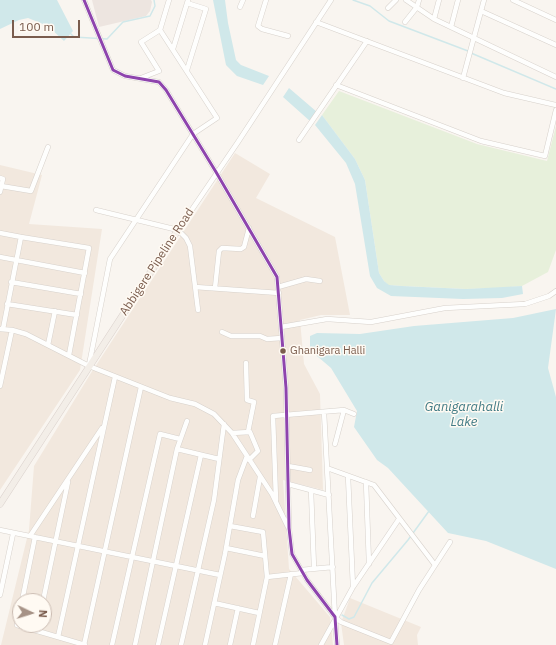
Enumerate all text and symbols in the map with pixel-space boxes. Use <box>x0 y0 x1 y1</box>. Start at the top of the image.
scale bar <box>14 12 82 38</box>
text: 100 m <box>19 19 54 34</box>
street label: Abbigere Pipeline Road <box>117 206 197 318</box>
place label: Ghanigara Halli <box>290 344 365 358</box>
marker: Ghanigara Halli <box>278 346 288 356</box>
water label: Ganigarahalli Lake <box>425 399 503 430</box>
north arrow <box>12 593 52 633</box>
text: N <box>36 609 50 618</box>

